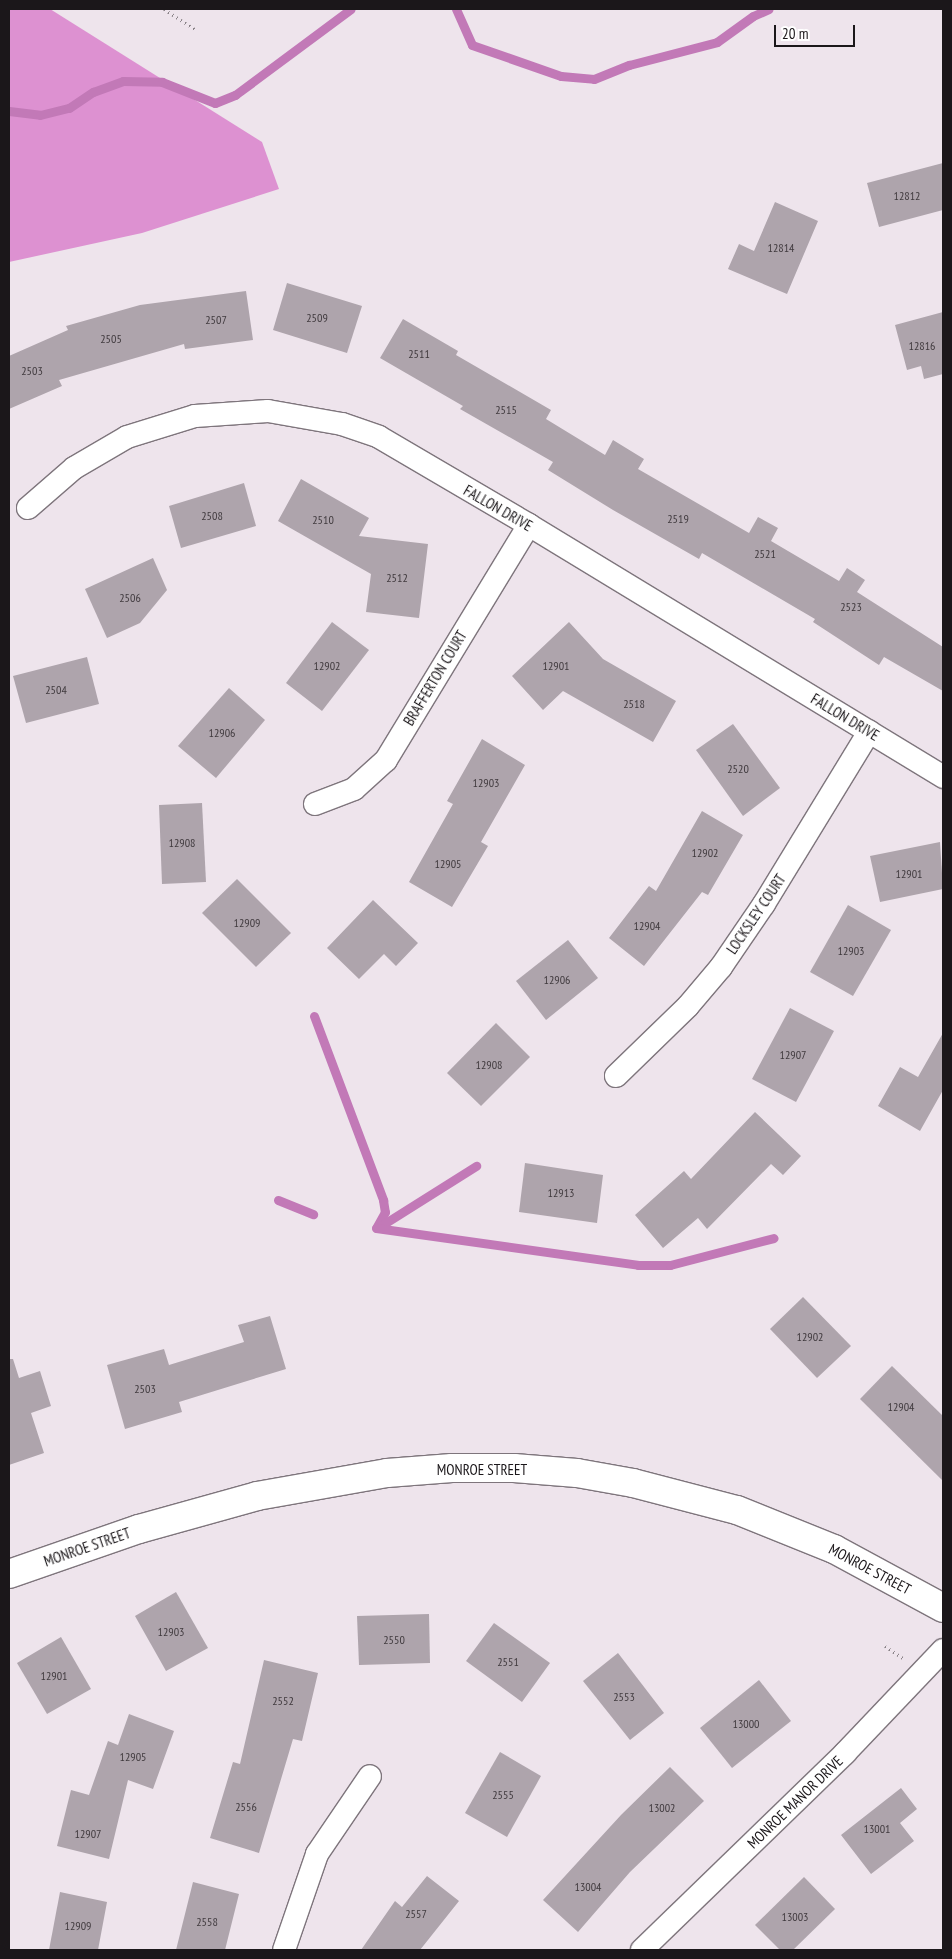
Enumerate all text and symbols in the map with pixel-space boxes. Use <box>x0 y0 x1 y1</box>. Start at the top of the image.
scale bar <box>777 15 858 47</box>
text: 20 m <box>782 24 808 43</box>
house number: 12812 <box>894 189 920 203</box>
house number: 12814 <box>768 241 794 255</box>
house number: 2509 <box>306 311 328 325</box>
house number: 2507 <box>205 313 227 327</box>
house number: 2505 <box>100 332 122 346</box>
house number: 12816 <box>909 339 935 353</box>
house number: 2511 <box>408 347 430 361</box>
house number: 2503 <box>21 364 43 378</box>
house number: 2515 <box>495 403 517 417</box>
street label: FALLON DRIVE <box>460 481 536 535</box>
house number: 2508 <box>201 509 223 523</box>
house number: 2519 <box>667 512 689 526</box>
house number: 2510 <box>312 513 334 527</box>
house number: 2521 <box>754 547 776 561</box>
house number: 2512 <box>386 571 408 585</box>
house number: 2506 <box>119 591 141 605</box>
house number: 2523 <box>840 600 862 614</box>
street label: BRAFFERTON COURT <box>400 627 470 729</box>
house number: 12902 <box>314 659 340 673</box>
house number: 12901 <box>543 659 569 673</box>
house number: 2504 <box>45 683 67 697</box>
street label: FALLON DRIVE <box>808 690 882 744</box>
house number: 2518 <box>623 697 645 711</box>
house number: 12906 <box>209 726 235 740</box>
house number: 2520 <box>727 762 749 776</box>
house number: 12903 <box>473 776 499 790</box>
house number: 12908 <box>169 836 195 850</box>
house number: 12902 <box>692 846 718 860</box>
house number: 12905 <box>435 857 461 871</box>
house number: 12901 <box>896 867 922 881</box>
street label: LOCKSLEY COURT <box>723 871 789 957</box>
house number: 12909 <box>234 916 260 930</box>
house number: 12904 <box>634 919 660 933</box>
house number: 12903 <box>838 944 864 958</box>
house number: 12906 <box>544 973 570 987</box>
house number: 12907 <box>780 1048 806 1062</box>
house number: 12908 <box>476 1058 502 1072</box>
house number: 12913 <box>548 1186 574 1200</box>
house number: 12902 <box>797 1330 823 1344</box>
house number: 2503 <box>134 1382 156 1396</box>
house number: 12904 <box>888 1400 914 1414</box>
street label: MONROE STREET <box>437 1461 527 1479</box>
street label: MONROE STREET <box>41 1524 133 1570</box>
street label: MONROE STREET <box>826 1540 914 1598</box>
house number: 12903 <box>158 1625 184 1639</box>
house number: 2550 <box>383 1633 405 1647</box>
house number: 2551 <box>497 1655 519 1669</box>
house number: 12901 <box>41 1669 67 1683</box>
house number: 2553 <box>613 1690 635 1704</box>
house number: 2552 <box>272 1694 294 1708</box>
house number: 13000 <box>733 1717 759 1731</box>
house number: 12905 <box>120 1750 146 1764</box>
street label: MONROE MANOR DRIVE <box>744 1752 846 1852</box>
house number: 2555 <box>492 1788 514 1802</box>
house number: 2556 <box>235 1800 257 1814</box>
house number: 13002 <box>649 1801 675 1815</box>
house number: 13001 <box>864 1822 890 1836</box>
house number: 12907 <box>75 1827 101 1841</box>
house number: 13004 <box>575 1880 601 1894</box>
house number: 2557 <box>405 1907 427 1921</box>
house number: 13003 <box>782 1910 808 1924</box>
house number: 2558 <box>196 1915 218 1929</box>
house number: 12909 <box>65 1919 91 1933</box>

